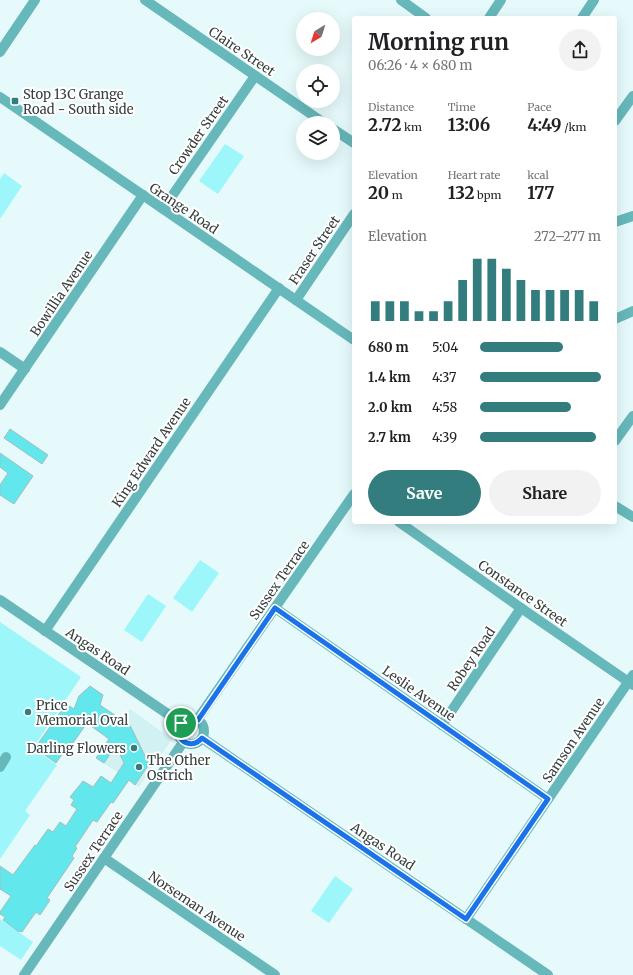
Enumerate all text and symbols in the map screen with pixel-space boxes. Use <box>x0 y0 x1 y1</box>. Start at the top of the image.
north arrow <box>296 12 340 56</box>
map controls <box>296 12 340 160</box>
street label: Claire Street <box>205 23 278 80</box>
text: Morning run <box>368 28 509 56</box>
button: share <box>559 29 601 71</box>
text: 06:26 · 4 × 680 m <box>368 57 473 74</box>
button: locate <box>296 64 340 108</box>
place label: Stop 13C Grange Road - South side <box>23 86 134 118</box>
street label: Crowder Street <box>165 92 232 178</box>
marker: Stop 13C Grange Road - South side <box>10 96 20 106</box>
text: Distance <box>368 100 414 114</box>
text: Time <box>448 100 476 114</box>
text: Pace <box>527 100 551 114</box>
text: 2.72 <box>368 114 401 136</box>
text: 13:06 <box>448 114 490 136</box>
text: 4:49 <box>527 114 562 136</box>
button: layers <box>296 116 340 160</box>
text: km <box>401 120 422 134</box>
text: /km <box>562 120 586 134</box>
text: Elevation <box>368 168 418 182</box>
text: Heart rate <box>448 168 500 182</box>
text: kcal <box>527 168 549 182</box>
street label: Grange Road <box>146 179 222 238</box>
text: 20 <box>368 182 389 204</box>
text: 132 <box>448 182 474 204</box>
text: 177 <box>527 182 554 204</box>
text: m <box>389 188 403 202</box>
text: bpm <box>474 188 501 202</box>
street label: Fraser Street <box>285 213 344 288</box>
text: Elevation <box>368 228 427 245</box>
text: 272–277 m <box>534 228 601 245</box>
street label: Bowillia Avenue <box>26 247 96 339</box>
text: 680 m <box>368 339 409 356</box>
text: 5:04 <box>432 339 458 356</box>
text: 1.4 km <box>368 369 411 386</box>
text: 4:37 <box>432 369 457 386</box>
street label: King Edward Avenue <box>108 394 195 511</box>
text: 2.0 km <box>368 399 412 416</box>
text: 4:58 <box>432 399 457 416</box>
text: 2.7 km <box>368 429 411 446</box>
text: 4:39 <box>432 429 457 446</box>
button: Save <box>368 470 481 516</box>
button: Share <box>489 470 601 516</box>
street label: Sussex Terrace <box>246 537 313 623</box>
street label: Constance Street <box>475 556 571 631</box>
street label: Angas Road <box>62 623 133 679</box>
street label: Robey Road <box>444 624 499 695</box>
street label: Leslie Avenue <box>379 662 459 725</box>
street label: Samson Avenue <box>539 694 608 786</box>
place label: Price Memorial Oval <box>36 697 128 729</box>
pin <box>164 706 198 740</box>
marker: Price Memorial Oval <box>23 707 33 717</box>
icon: arrive <box>170 712 192 734</box>
place label: Darling Flowers <box>27 740 126 757</box>
marker: Darling Flowers <box>129 743 139 753</box>
place label: The Other Ostrich <box>147 752 210 784</box>
marker: The Other Ostrich <box>134 762 144 772</box>
street label: Sussex Terrace <box>60 808 127 895</box>
street label: Angas Road <box>347 818 418 874</box>
street label: Norseman Avenue <box>145 868 249 945</box>

